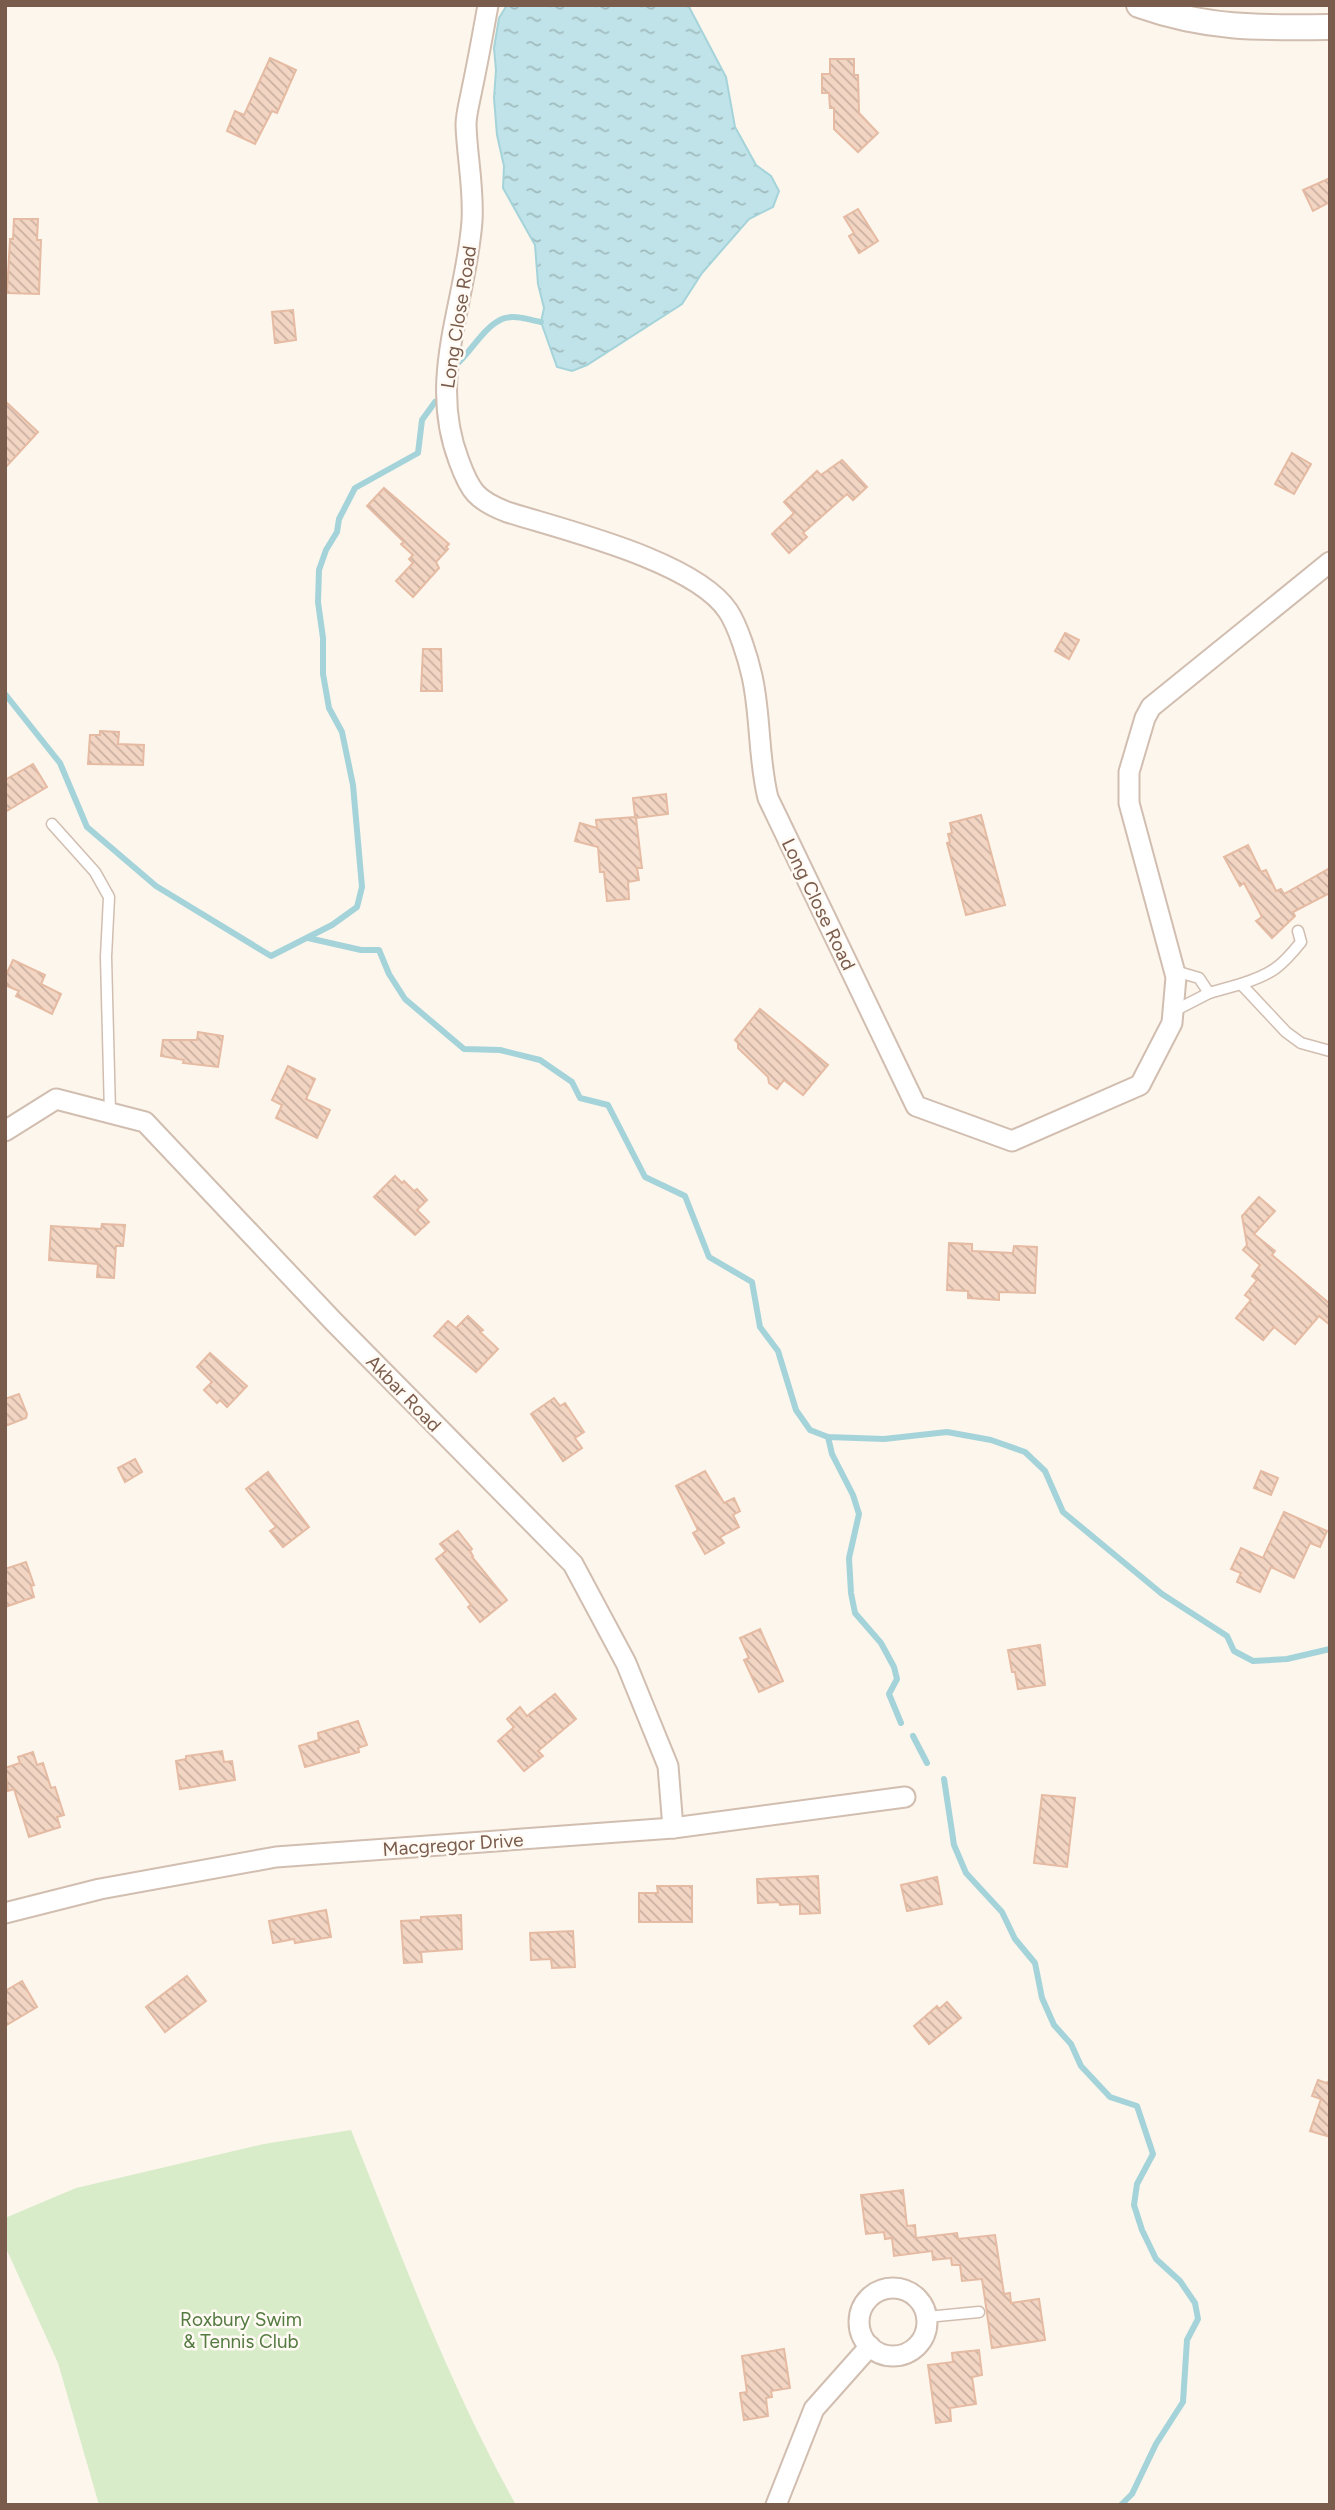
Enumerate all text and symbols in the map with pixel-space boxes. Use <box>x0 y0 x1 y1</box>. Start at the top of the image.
street label: Long Close Road <box>436 244 481 390</box>
street label: Long Close Road <box>777 834 860 974</box>
street label: Akbar Road <box>361 1350 446 1436</box>
street label: Macgregor Drive <box>382 1828 524 1861</box>
park label: Roxbury Swim & Tennis Club <box>180 2308 302 2353</box>

